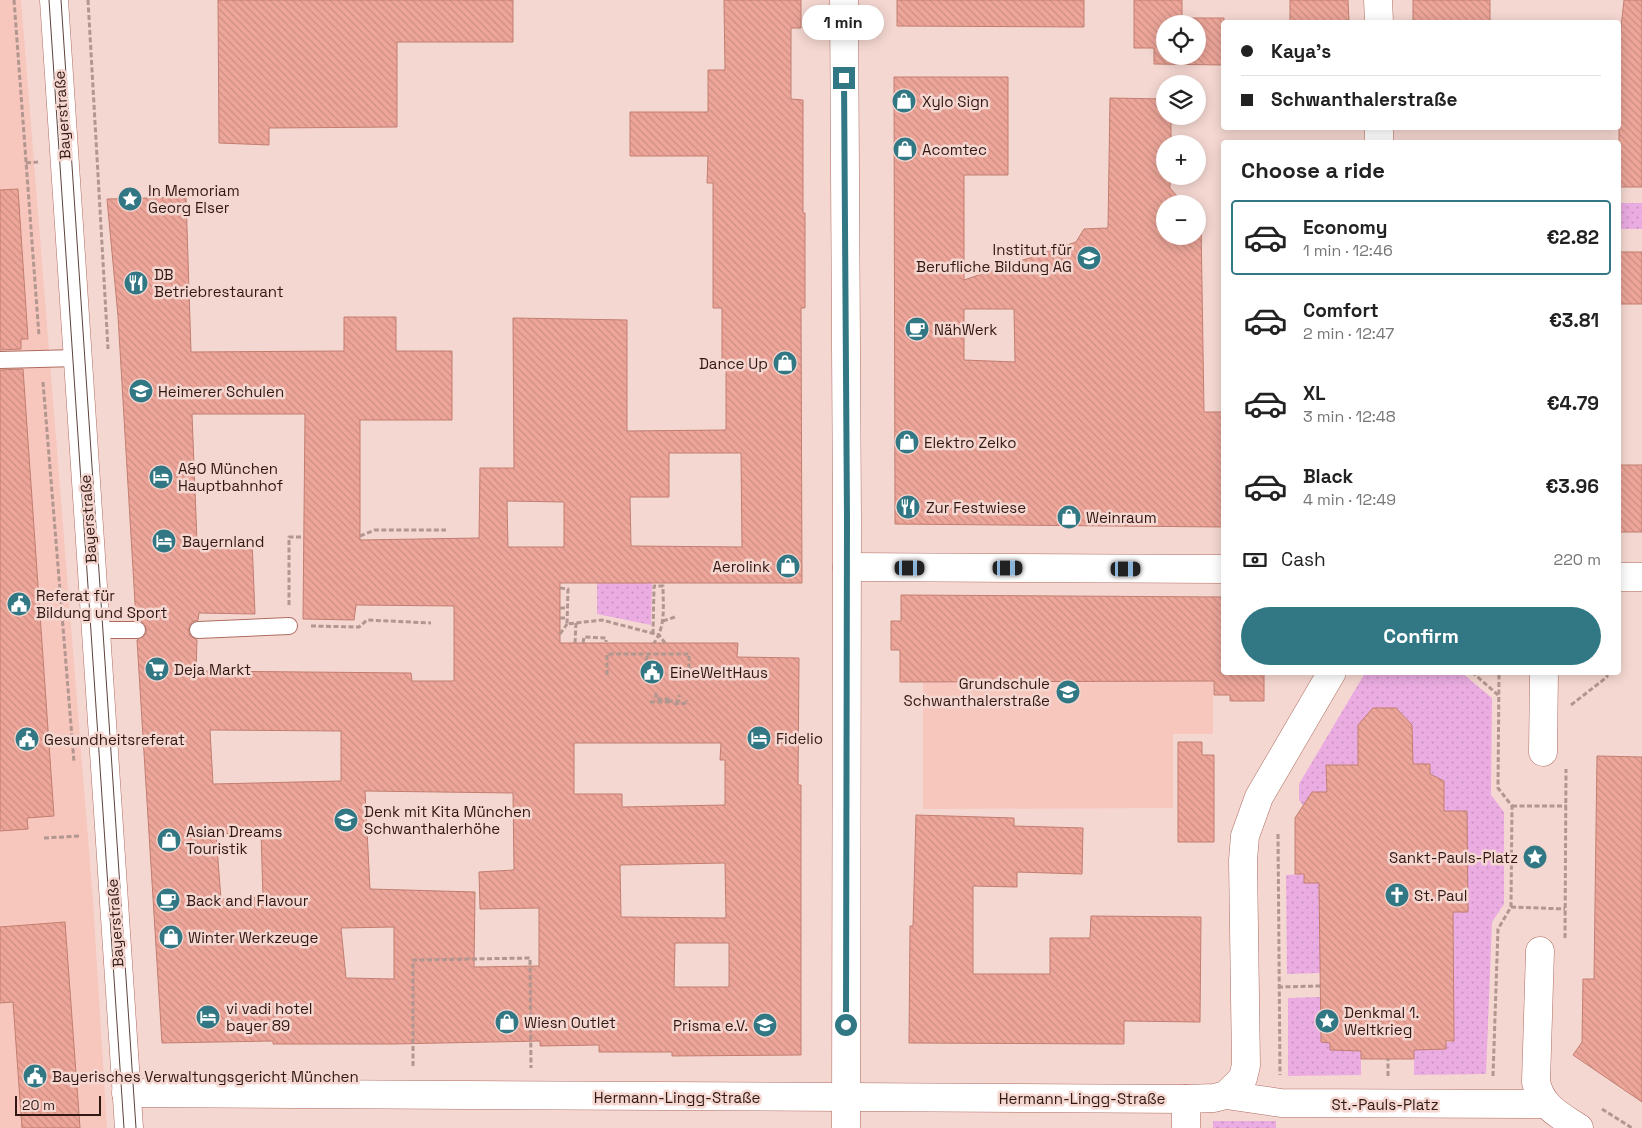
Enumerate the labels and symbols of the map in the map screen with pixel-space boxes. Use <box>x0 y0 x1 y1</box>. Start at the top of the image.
callout: 1 min <box>803 5 885 40</box>
route end <box>833 67 855 89</box>
street label: Bayerstraße <box>49 70 75 160</box>
shop icon: Xylo Sign <box>891 88 917 114</box>
place label: Xylo Sign <box>922 92 989 111</box>
shop icon: Acomtec <box>892 136 918 162</box>
place label: Acomtec <box>922 140 987 159</box>
place label: In Memoriam Georg Elser <box>148 181 240 217</box>
place icon: In Memoriam Georg Elser <box>117 186 143 212</box>
place label: Institut für Berufliche Bildung AG <box>916 240 1072 276</box>
school or university icon: Institut für Berufliche Bildung AG <box>1076 245 1102 271</box>
place label: DB Betriebrestaurant <box>154 265 284 301</box>
restaurant icon: DB Betriebrestaurant <box>123 270 149 296</box>
cafe icon: NähWerk <box>904 316 930 342</box>
place label: NähWerk <box>934 320 997 339</box>
shop icon: Dance Up <box>772 350 798 376</box>
place label: Dance Up <box>699 354 768 373</box>
school or university icon: Heimerer Schulen <box>128 378 154 404</box>
place label: Heimerer Schulen <box>158 382 284 401</box>
shop icon: Elektro Zelko <box>894 429 920 455</box>
place label: Elektro Zelko <box>924 433 1016 452</box>
place label: A&O München Hauptbahnhof <box>178 459 284 495</box>
hotel icon: A&O München Hauptbahnhof <box>148 464 174 490</box>
street label: Bayerstraße <box>75 474 101 564</box>
restaurant icon: Zur Festwiese <box>895 494 921 520</box>
place label: Zur Festwiese <box>926 498 1026 517</box>
shop icon: Weinraum <box>1056 504 1082 530</box>
place label: Weinraum <box>1086 508 1157 527</box>
hotel icon: Bayernland <box>151 528 177 554</box>
place label: Bayernland <box>182 532 264 551</box>
shop icon: Aerolink <box>775 553 801 579</box>
place label: Aerolink <box>712 557 770 576</box>
car <box>895 561 925 576</box>
car <box>993 561 1023 576</box>
car <box>1111 562 1141 577</box>
place label: Referat für Bildung und Sport <box>36 586 167 622</box>
public building icon: Referat für Bildung und Sport <box>6 591 32 617</box>
supermarket icon: Deja Markt <box>144 656 170 682</box>
public building icon: EineWeltHaus <box>639 659 665 685</box>
place label: Deja Markt <box>174 660 251 679</box>
place label: EineWeltHaus <box>670 663 768 682</box>
place label: Grundschule Schwanthalerstraße <box>903 674 1050 710</box>
school or university icon: Grundschule Schwanthalerstraße <box>1055 679 1081 705</box>
hotel icon: Fidelio <box>746 725 772 751</box>
public building icon: Gesundheitsreferat <box>14 726 40 752</box>
place label: Fidelio <box>776 729 823 748</box>
place label: Gesundheitsreferat <box>44 730 185 749</box>
place label: Denk mit Kita München Schwanthalerhöhe <box>364 802 531 838</box>
school or university icon: Denk mit Kita München Schwanthalerhöhe <box>333 807 359 833</box>
place label: Asian Dreams Touristik <box>186 822 282 858</box>
shop icon: Asian Dreams Touristik <box>156 827 182 853</box>
place icon: Sankt-Pauls-Platz <box>1522 844 1548 870</box>
place label: Sankt-Pauls-Platz <box>1389 848 1518 867</box>
street label: Bayerstraße <box>102 878 128 968</box>
church icon: St. Paul <box>1384 882 1410 908</box>
place label: St. Paul <box>1414 886 1467 905</box>
cafe icon: Back and Flavour <box>155 887 181 913</box>
place label: Back and Flavour <box>186 891 309 910</box>
shop icon: Winter Werkzeuge <box>158 924 184 950</box>
place label: Winter Werkzeuge <box>188 928 318 947</box>
place label: vi vadi hotel bayer 89 <box>226 999 312 1035</box>
place label: Denkmal 1. Weltkrieg <box>1344 1003 1419 1039</box>
hotel icon: vi vadi hotel bayer 89 <box>195 1004 221 1030</box>
place icon: Denkmal 1. Weltkrieg <box>1314 1008 1340 1034</box>
shop icon: Wiesn Outlet <box>494 1009 520 1035</box>
school or university icon: Prisma e.V. <box>752 1012 778 1038</box>
place label: Wiesn Outlet <box>524 1013 616 1032</box>
route start <box>835 1014 857 1036</box>
place label: Prisma e.V. <box>673 1016 748 1035</box>
public building icon: Bayerisches Verwaltungsgericht München <box>22 1063 48 1089</box>
place label: Bayerisches Verwaltungsgericht München <box>52 1067 359 1086</box>
street label: Hermann-Lingg-Straße <box>594 1088 760 1107</box>
street label: Hermann-Lingg-Straße <box>999 1089 1165 1108</box>
scale bar <box>15 1093 101 1116</box>
street label: St.-Pauls-Platz <box>1331 1095 1439 1114</box>

